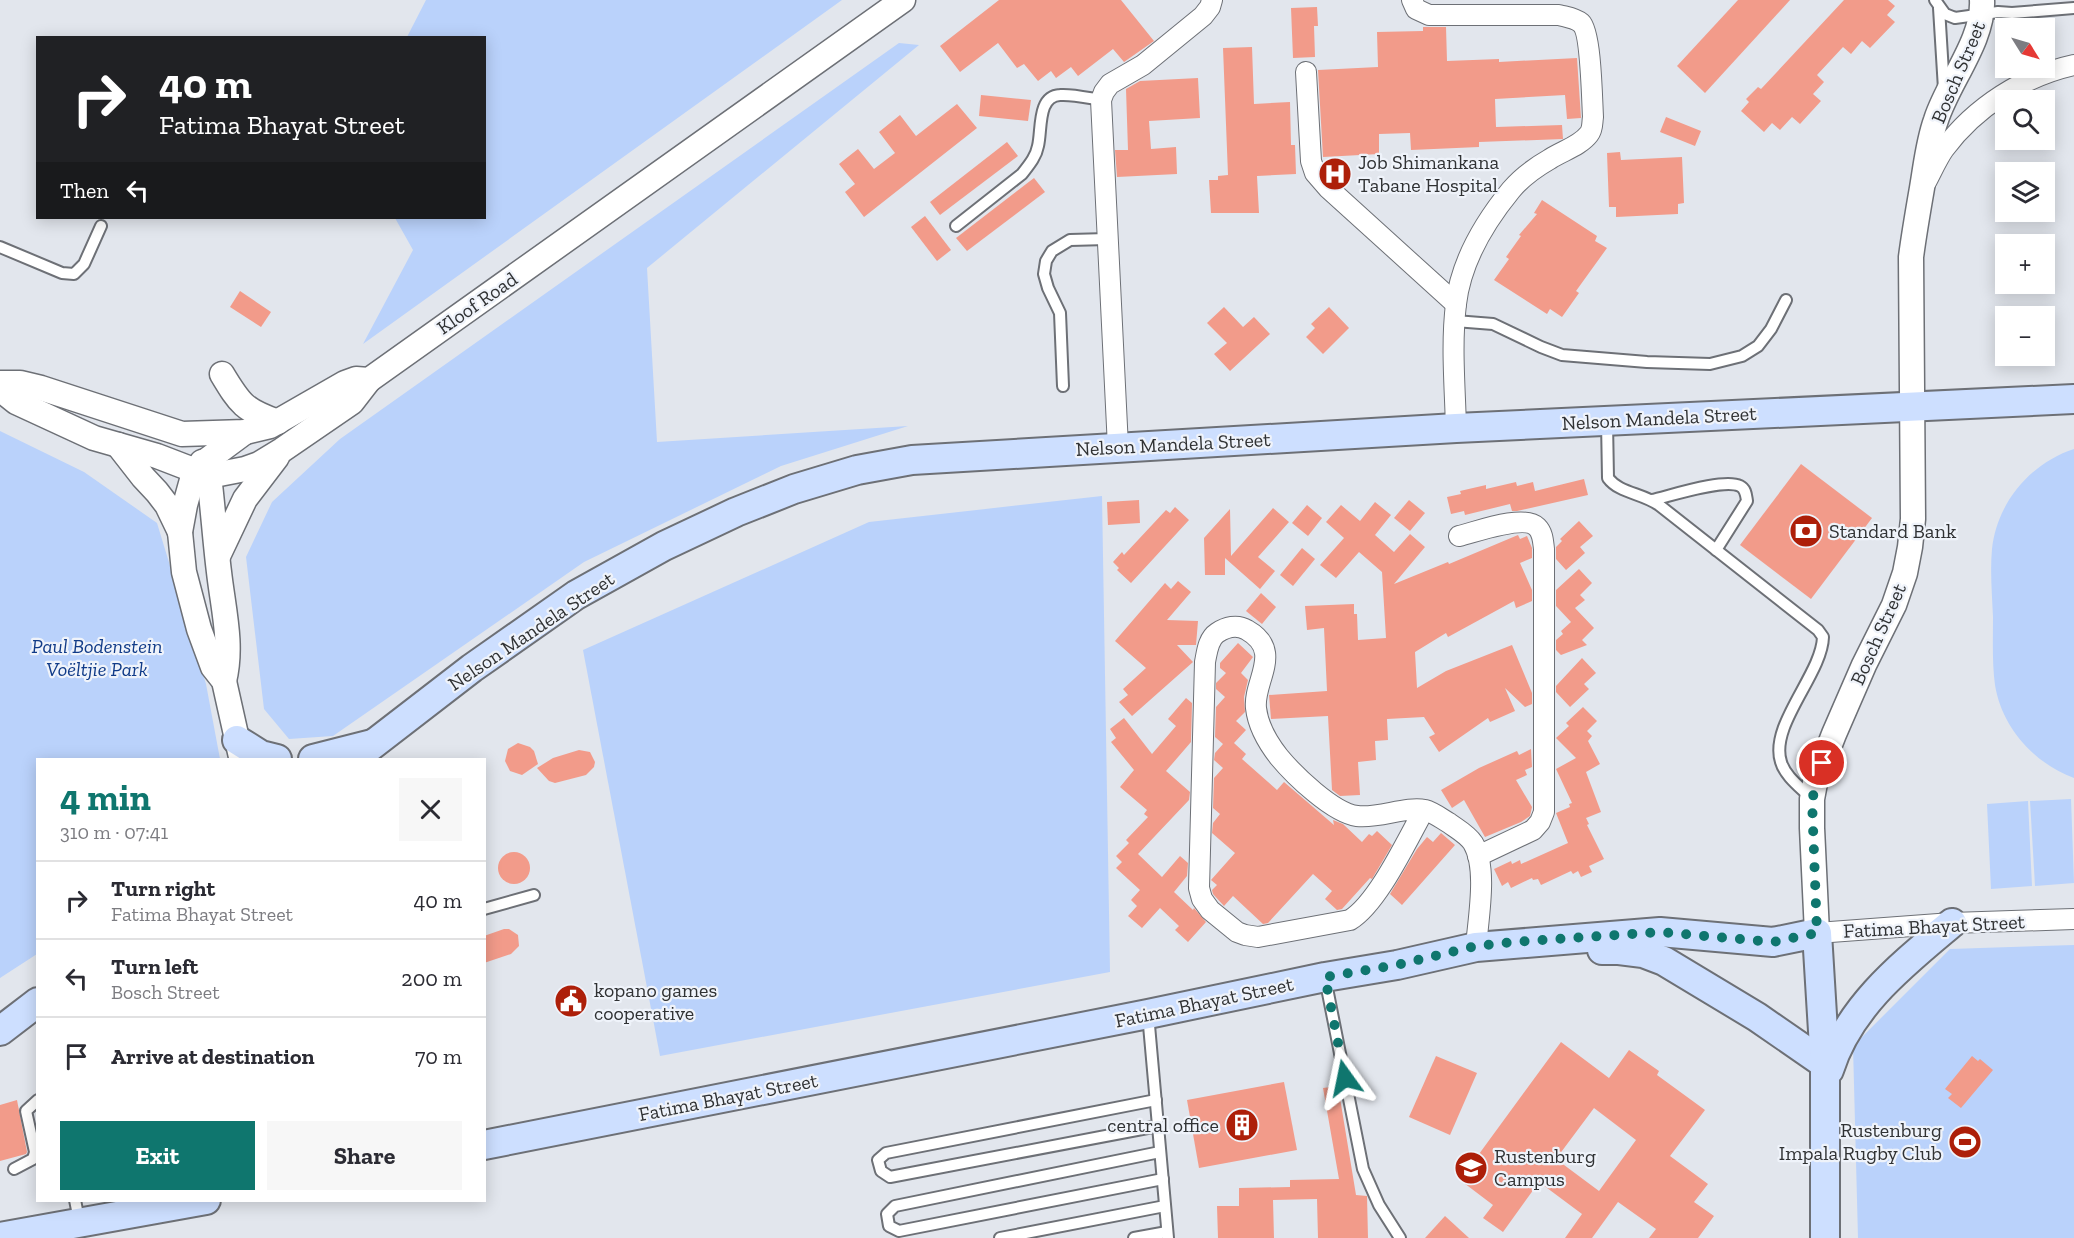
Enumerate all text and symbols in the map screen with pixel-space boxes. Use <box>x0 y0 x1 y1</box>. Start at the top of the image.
street label: Bosch Street <box>1926 17 1990 127</box>
north arrow <box>1995 18 2055 78</box>
map controls <box>1995 18 2055 366</box>
text: 40 m <box>159 58 252 109</box>
icon: right <box>60 60 138 138</box>
button: search <box>1995 90 2055 150</box>
text: Fatima Bhayat Street <box>159 109 405 141</box>
place label: Job Shimankana Tabane Hospital <box>1358 150 1499 197</box>
hospital icon: Job Shimankana Tabane Hospital <box>1317 156 1353 192</box>
button: layers <box>1995 162 2055 222</box>
icon: left <box>121 174 154 207</box>
text: Then <box>60 177 109 204</box>
button: + <box>1995 234 2055 294</box>
street label: Kloof Road <box>432 267 522 339</box>
button: − <box>1995 306 2055 366</box>
street label: Nelson Mandela Street <box>1561 401 1758 435</box>
street label: Nelson Mandela Street <box>1075 427 1272 461</box>
bank icon: Standard Bank <box>1788 513 1824 549</box>
place label: Standard Bank <box>1829 519 1957 543</box>
street label: Nelson Mandela Street <box>443 566 619 696</box>
street label: Bosch Street <box>1845 579 1911 688</box>
park label: Paul Bodenstein Voëltjie Park <box>32 634 162 681</box>
pin <box>1796 737 1847 788</box>
icon: arrive <box>1805 746 1838 779</box>
text: 4 min <box>60 776 151 819</box>
button: close <box>399 778 462 841</box>
text: 310 m · 07:41 <box>60 820 168 844</box>
text: Turn right <box>111 875 215 902</box>
icon: right <box>60 884 93 917</box>
text: 40 m <box>413 887 462 914</box>
text: Fatima Bhayat Street <box>111 902 293 926</box>
street label: Fatima Bhayat Street <box>1842 909 2026 943</box>
text: Turn left <box>111 953 198 980</box>
icon: left <box>60 962 93 995</box>
text: 200 m <box>401 965 462 992</box>
street label: Fatima Bhayat Street <box>1112 971 1296 1033</box>
place label: kopano games cooperative <box>594 978 717 1025</box>
text: Bosch Street <box>111 980 220 1004</box>
public building icon: kopano games cooperative <box>553 983 589 1019</box>
icon: arrive <box>60 1040 93 1073</box>
text: Arrive at destination <box>111 1043 314 1070</box>
text: 70 m <box>415 1043 462 1070</box>
position arrow <box>1313 1046 1377 1110</box>
street label: Fatima Bhayat Street <box>636 1068 820 1126</box>
building icon: central office <box>1224 1107 1260 1143</box>
place label: central office <box>1107 1113 1219 1137</box>
place label: Rustenburg Impala Rugby Club <box>1779 1118 1942 1165</box>
button: Exit <box>60 1121 255 1190</box>
button: Share <box>267 1121 462 1190</box>
sports icon: Rustenburg Impala Rugby Club <box>1947 1124 1983 1160</box>
place label: Rustenburg Campus <box>1494 1144 1596 1191</box>
school or university icon: Rustenburg Campus <box>1453 1150 1489 1186</box>

